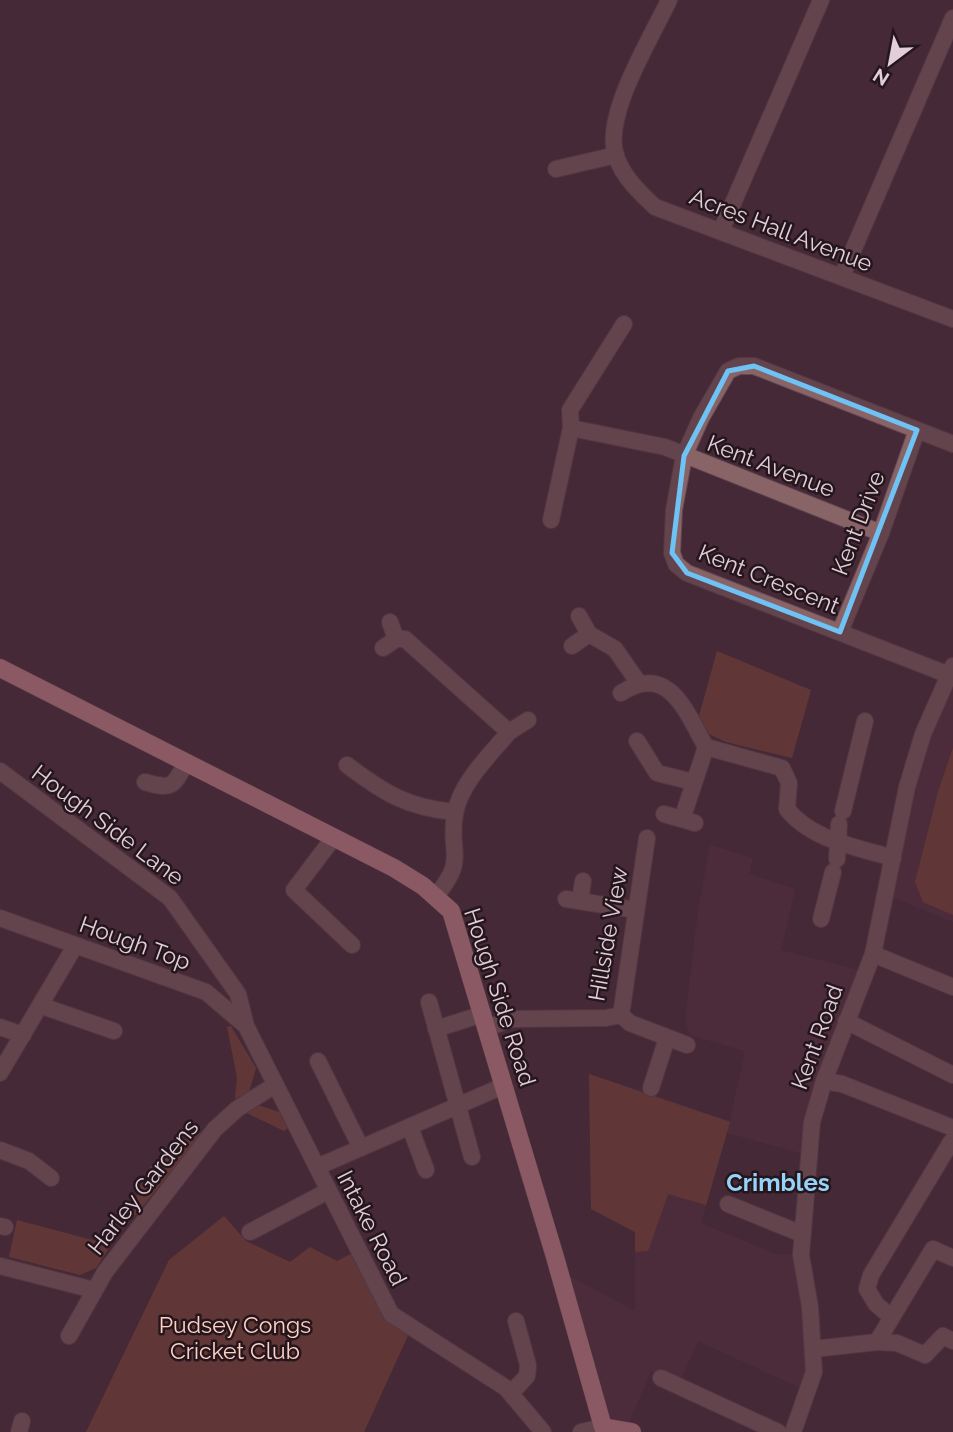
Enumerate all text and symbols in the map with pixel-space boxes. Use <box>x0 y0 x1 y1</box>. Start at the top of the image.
north arrow <box>855 28 925 98</box>
text: N <box>869 64 893 91</box>
street label: Acres Hall Avenue <box>686 182 876 277</box>
street label: Kent Avenue <box>704 429 839 502</box>
street label: Kent Drive <box>825 467 890 579</box>
street label: Kent Crescent <box>695 538 844 619</box>
street label: Hough Side Lane <box>27 759 190 890</box>
street label: Hillside View <box>582 864 633 1003</box>
street label: Hough Side Road <box>459 904 542 1089</box>
street label: Hough Top <box>76 910 194 975</box>
street label: Kent Road <box>785 981 848 1093</box>
street label: Harley Gardens <box>82 1114 204 1259</box>
street label: Intake Road <box>332 1166 413 1290</box>
district label: Crimbles <box>726 1168 830 1197</box>
park label: Pudsey Congs Cricket Club <box>159 1311 311 1364</box>

